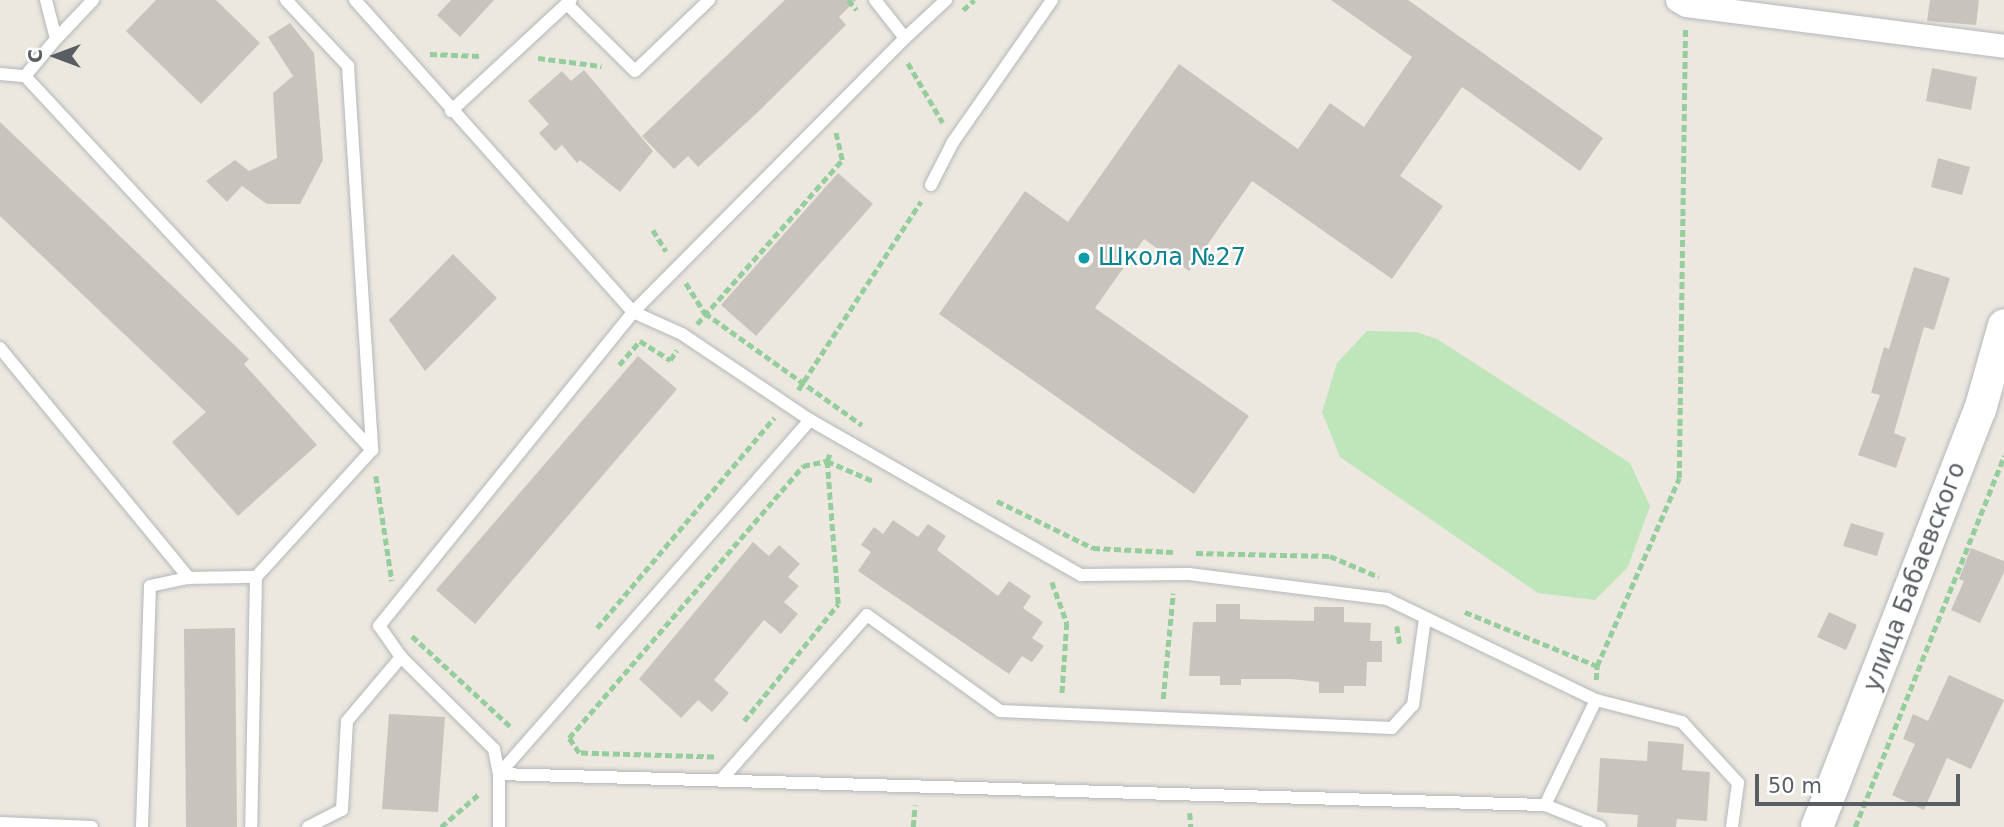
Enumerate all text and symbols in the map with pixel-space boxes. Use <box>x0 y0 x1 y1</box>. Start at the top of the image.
north arrow <box>21 21 91 91</box>
text: С <box>24 49 46 63</box>
place label: Школа №27 <box>1098 244 1246 272</box>
marker: Школа №27 <box>1076 250 1092 266</box>
street label: улица Бабаевского <box>1858 458 1972 696</box>
scale bar <box>1759 760 1964 804</box>
text: 50 m <box>1768 774 1822 798</box>

